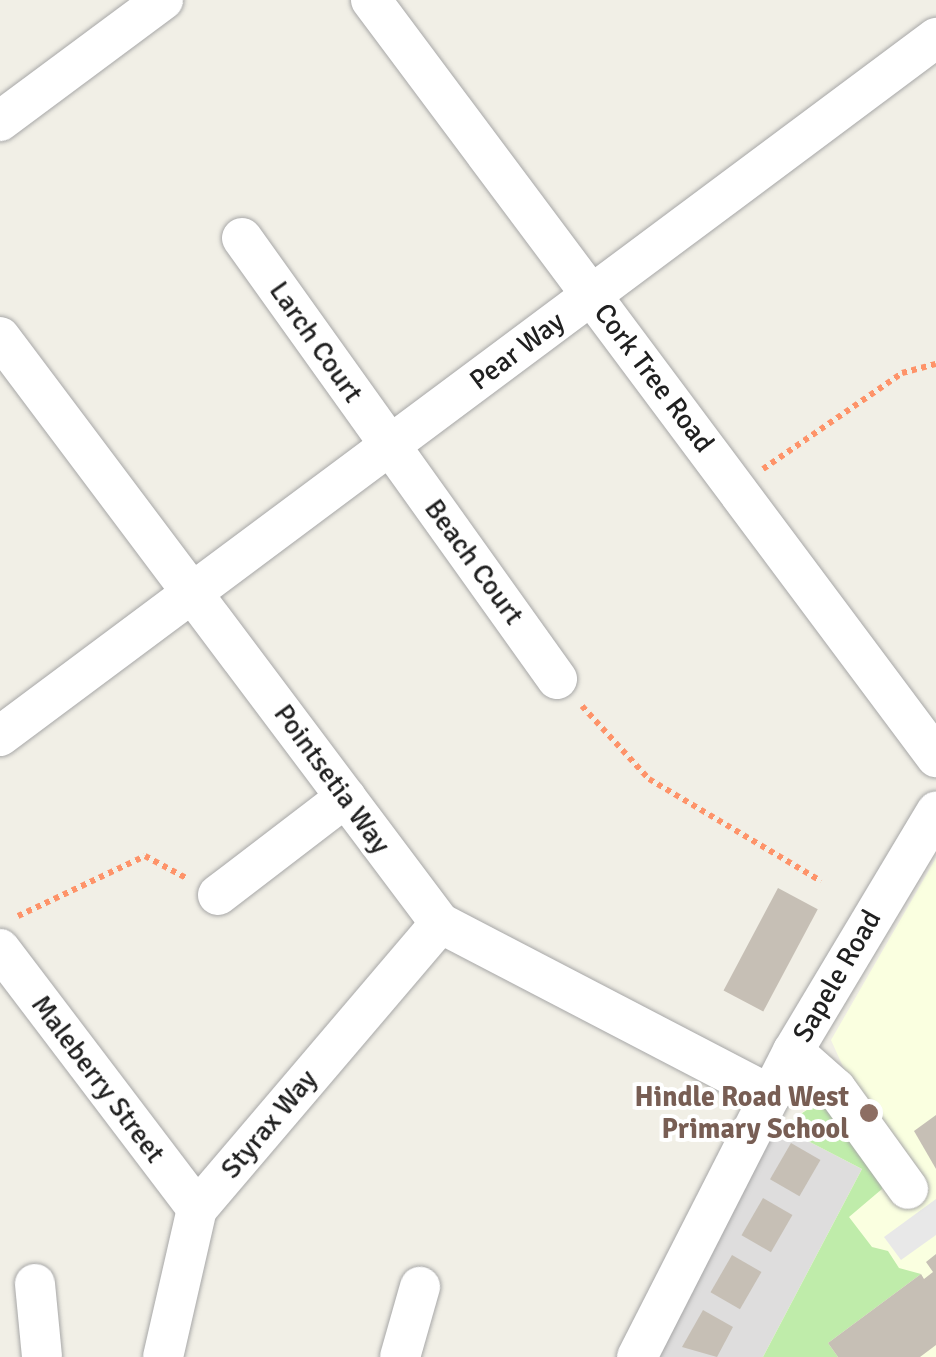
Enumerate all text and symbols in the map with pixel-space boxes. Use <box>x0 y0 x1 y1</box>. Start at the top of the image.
street label: Larch Court <box>262 275 370 409</box>
street label: Cork Tree Road <box>587 297 721 459</box>
street label: Pear Way <box>463 305 571 397</box>
street label: Beach Court <box>417 493 531 631</box>
street label: Pointsetia Way <box>267 698 397 860</box>
street label: Sapele Road <box>786 904 888 1048</box>
street label: Maleberry Street <box>24 989 172 1169</box>
street label: Styrax Way <box>214 1063 324 1185</box>
place label: Hindle Road West Primary School <box>635 1080 849 1146</box>
marker: Hindle Road West Primary School <box>858 1102 880 1124</box>

